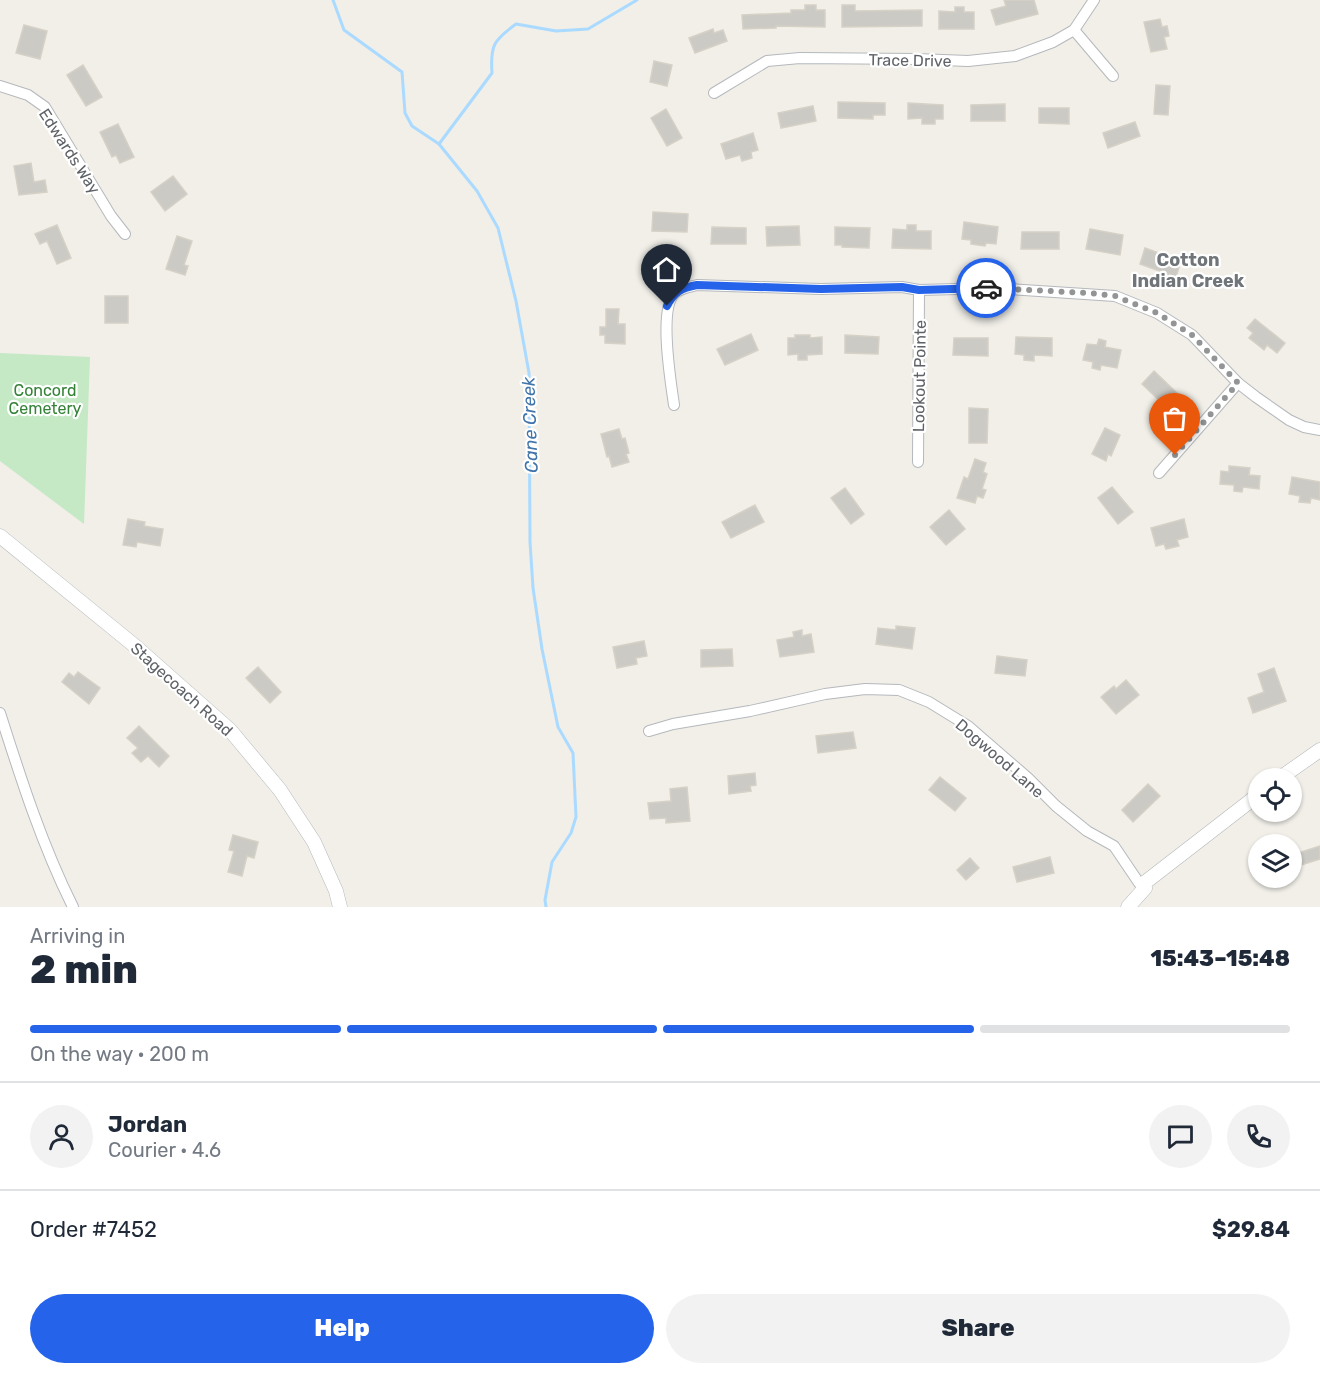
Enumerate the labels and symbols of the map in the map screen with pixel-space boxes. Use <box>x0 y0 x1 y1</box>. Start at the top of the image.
street label: Trace Drive <box>868 50 952 71</box>
street label: Edwards Way <box>35 105 104 198</box>
pin <box>641 244 692 306</box>
district label: Cotton Indian Creek <box>1132 249 1245 292</box>
courier <box>956 258 1016 318</box>
street label: Lookout Pointe <box>909 320 930 432</box>
water label: Cane Creek <box>517 376 543 473</box>
park label: Concord Cemetery <box>9 381 82 418</box>
pin <box>1149 393 1200 455</box>
street label: Stagecoach Road <box>127 639 237 740</box>
street label: Dogwood Lane <box>952 715 1048 802</box>

